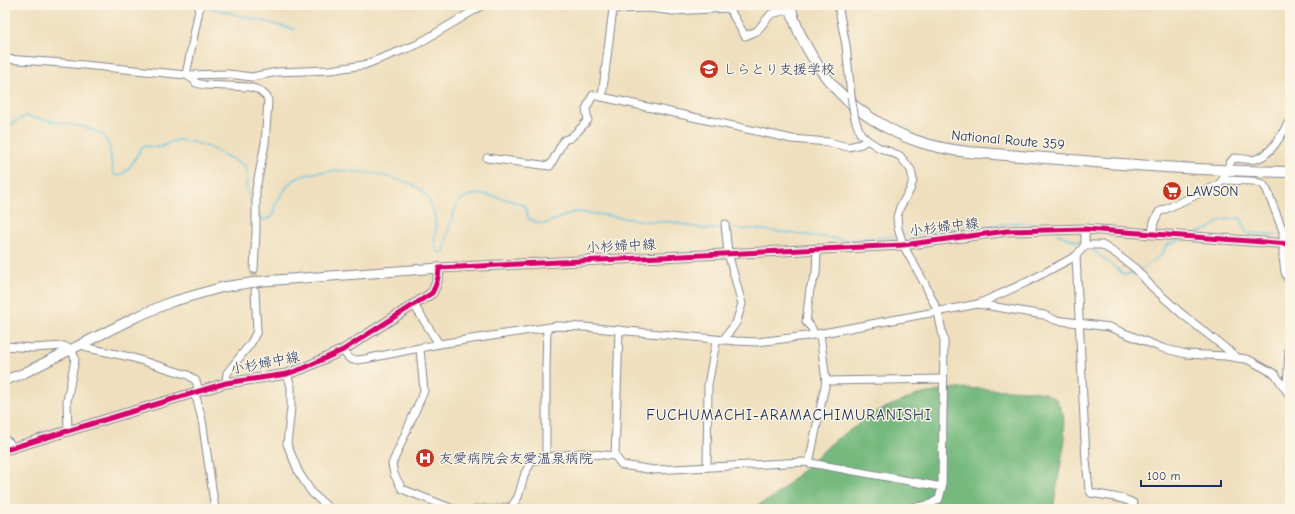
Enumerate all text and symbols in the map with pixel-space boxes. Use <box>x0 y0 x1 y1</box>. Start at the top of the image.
school or university icon: しらとり支援学校 <box>698 58 720 80</box>
place label: しらとり支援学校 <box>723 61 835 78</box>
street label: National Route 359 <box>951 127 1065 153</box>
supermarket icon: LAWSON <box>1161 180 1183 202</box>
place label: LAWSON <box>1186 183 1239 200</box>
street label: 小杉婦中線 <box>908 214 980 240</box>
street label: 小杉婦中線 <box>586 236 656 256</box>
street label: 小杉婦中線 <box>229 348 301 378</box>
district label: FUCHUMACHI-ARAMACHIMURANISHI <box>646 406 932 424</box>
hospital icon: 友愛病院会友愛温泉病院 <box>414 447 436 469</box>
place label: 友愛病院会友愛温泉病院 <box>439 450 593 467</box>
scale bar <box>1141 462 1221 488</box>
text: 100 m <box>1147 469 1180 483</box>

